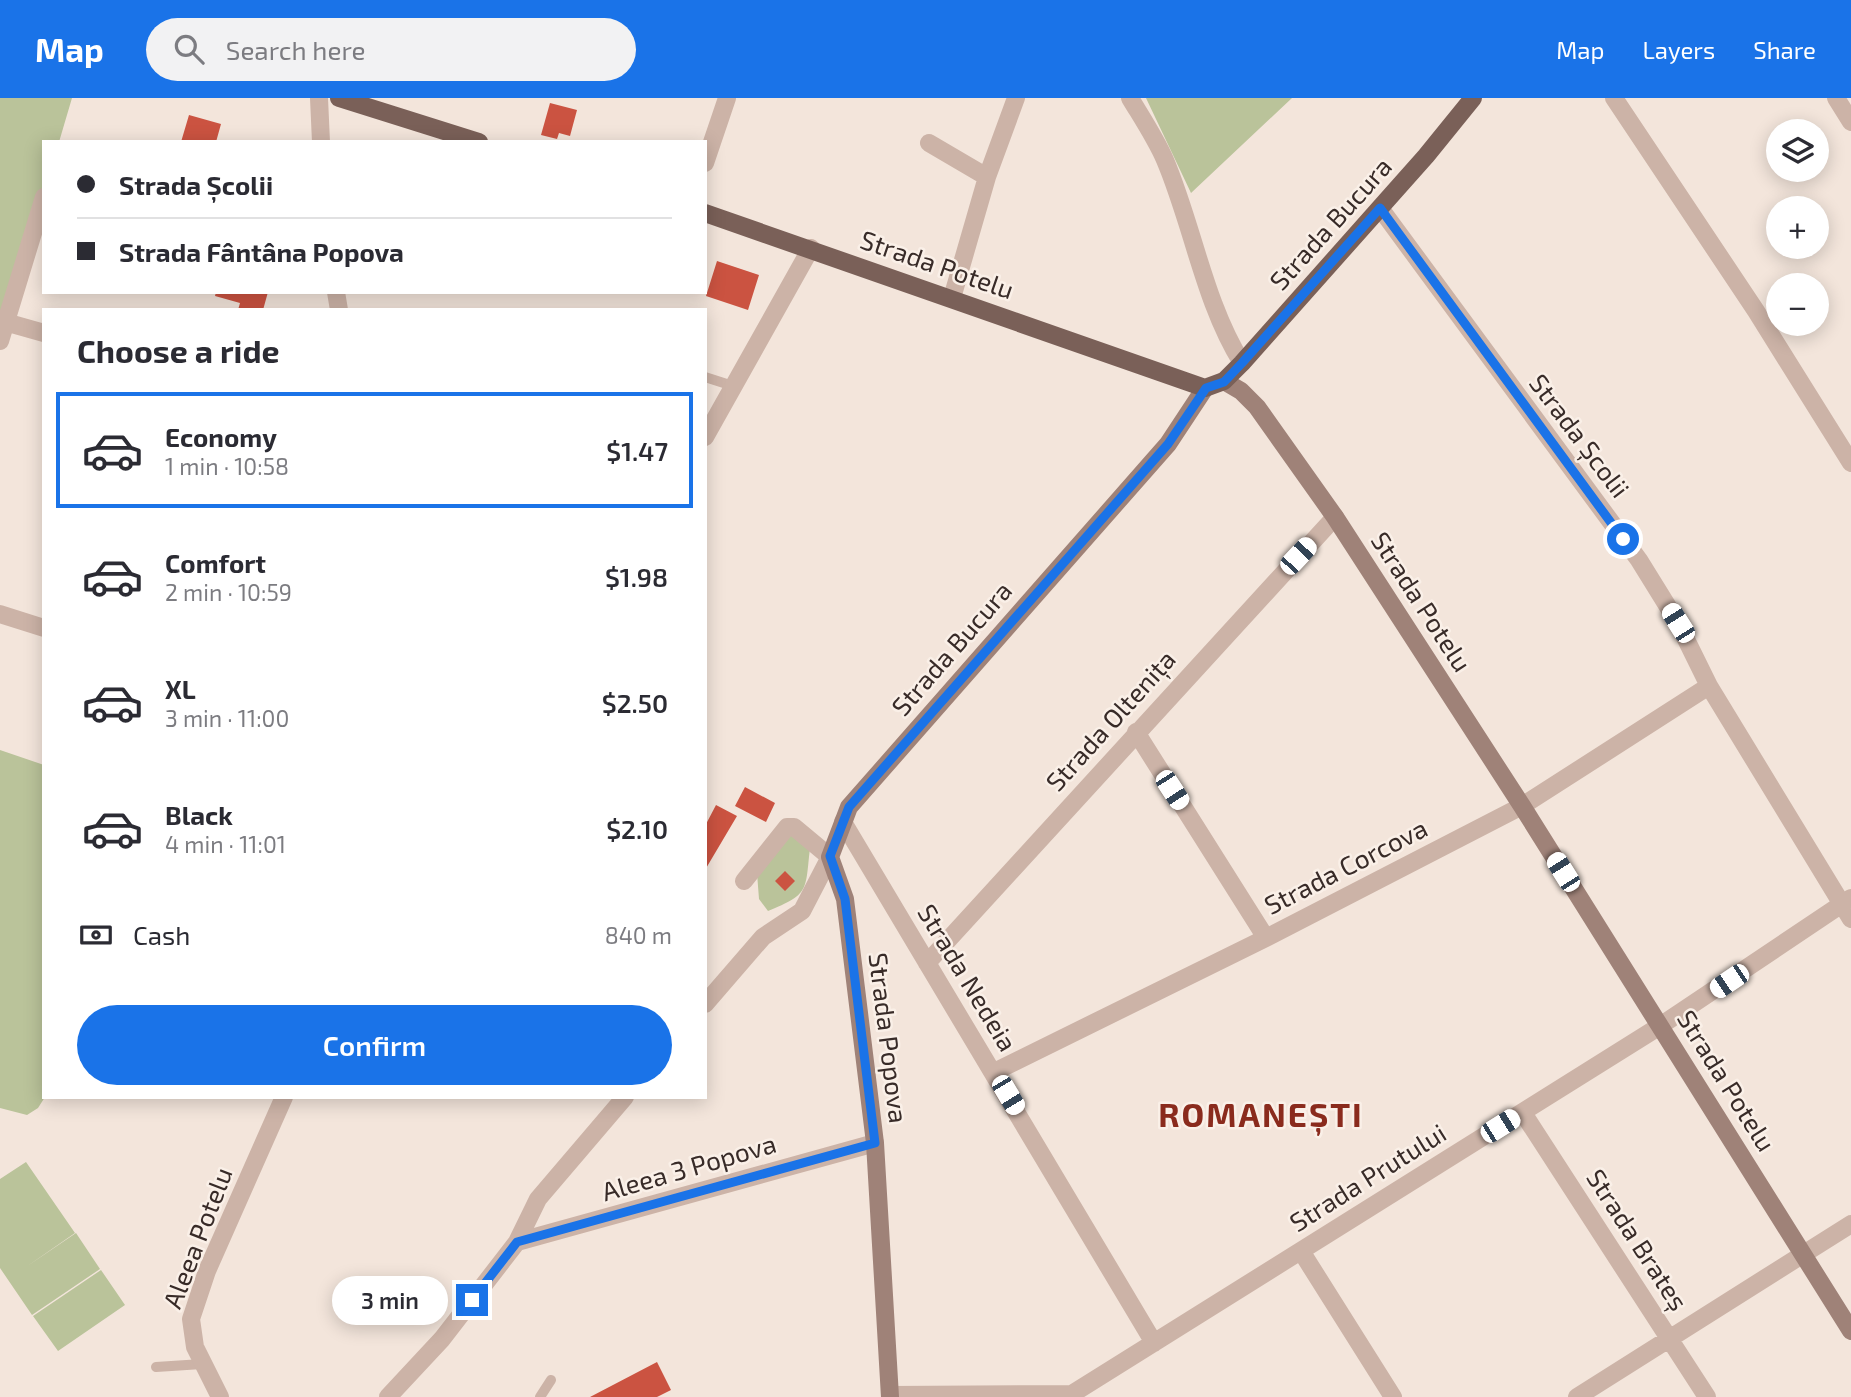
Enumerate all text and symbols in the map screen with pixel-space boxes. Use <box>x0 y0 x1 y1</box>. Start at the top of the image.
search box <box>146 18 636 81</box>
text: Map <box>35 29 104 69</box>
icon: search <box>170 30 208 68</box>
text: Search here <box>226 34 365 65</box>
text: Map <box>1556 35 1604 64</box>
text: Layers <box>1642 35 1715 64</box>
text: Share <box>1753 35 1816 64</box>
map controls <box>1766 119 1829 336</box>
button: layers <box>1766 119 1829 182</box>
street label: Strada Bucura <box>1262 151 1397 295</box>
text: Strada Școlii <box>119 169 273 200</box>
button: + <box>1766 196 1829 259</box>
street label: Strada Potelu <box>857 223 1018 304</box>
text: Strada Fântâna Popova <box>119 236 404 267</box>
button: − <box>1766 273 1829 336</box>
text: Choose a ride <box>77 331 280 369</box>
street label: Strada Școlii <box>1522 367 1637 504</box>
icon: car <box>81 419 144 482</box>
text: Economy <box>165 421 277 452</box>
text: $1.47 <box>606 435 668 466</box>
text: 1 min · 10:58 <box>165 452 289 480</box>
route start <box>1607 523 1639 555</box>
street label: Strada Potelu <box>1366 526 1479 677</box>
car <box>1276 533 1321 579</box>
icon: car <box>81 545 144 608</box>
text: Comfort <box>165 547 266 578</box>
text: $1.98 <box>605 561 668 592</box>
street label: Strada Bucura <box>884 575 1017 721</box>
text: 2 min · 10:59 <box>165 578 292 606</box>
car <box>1658 600 1699 646</box>
street label: Strada Oltenița <box>1039 643 1183 798</box>
icon: car <box>81 671 144 734</box>
text: XL <box>165 673 196 704</box>
text: $2.50 <box>602 687 668 718</box>
text: 3 min · 11:00 <box>165 704 289 732</box>
car <box>1152 767 1193 813</box>
icon: car <box>81 797 144 860</box>
text: Black <box>165 799 233 830</box>
street label: Strada Corcova <box>1259 811 1432 920</box>
text: $2.10 <box>606 813 668 844</box>
text: 4 min · 11:01 <box>165 830 286 858</box>
car <box>1543 849 1584 895</box>
street label: Strada Nedeia <box>912 898 1024 1056</box>
icon: cash <box>77 916 115 954</box>
text: Cash <box>133 919 190 950</box>
text: 840 m <box>605 921 672 949</box>
street label: Strada Popova <box>864 951 915 1125</box>
car <box>1706 961 1753 1001</box>
street label: Strada Potelu <box>1672 1004 1783 1156</box>
button: Confirm <box>77 1005 672 1085</box>
car <box>989 1072 1028 1118</box>
district label: ROMANEȘTI <box>1158 1094 1364 1136</box>
car <box>1477 1106 1524 1146</box>
street label: Strada Prutului <box>1283 1116 1451 1237</box>
street label: Aleea 3 Popova <box>598 1127 779 1206</box>
street label: Aleea Potelu <box>156 1163 238 1312</box>
street label: Strada Brateș <box>1579 1163 1695 1317</box>
callout: 3 min <box>332 1276 448 1324</box>
route end <box>456 1284 488 1316</box>
text: 3 min <box>361 1286 419 1314</box>

